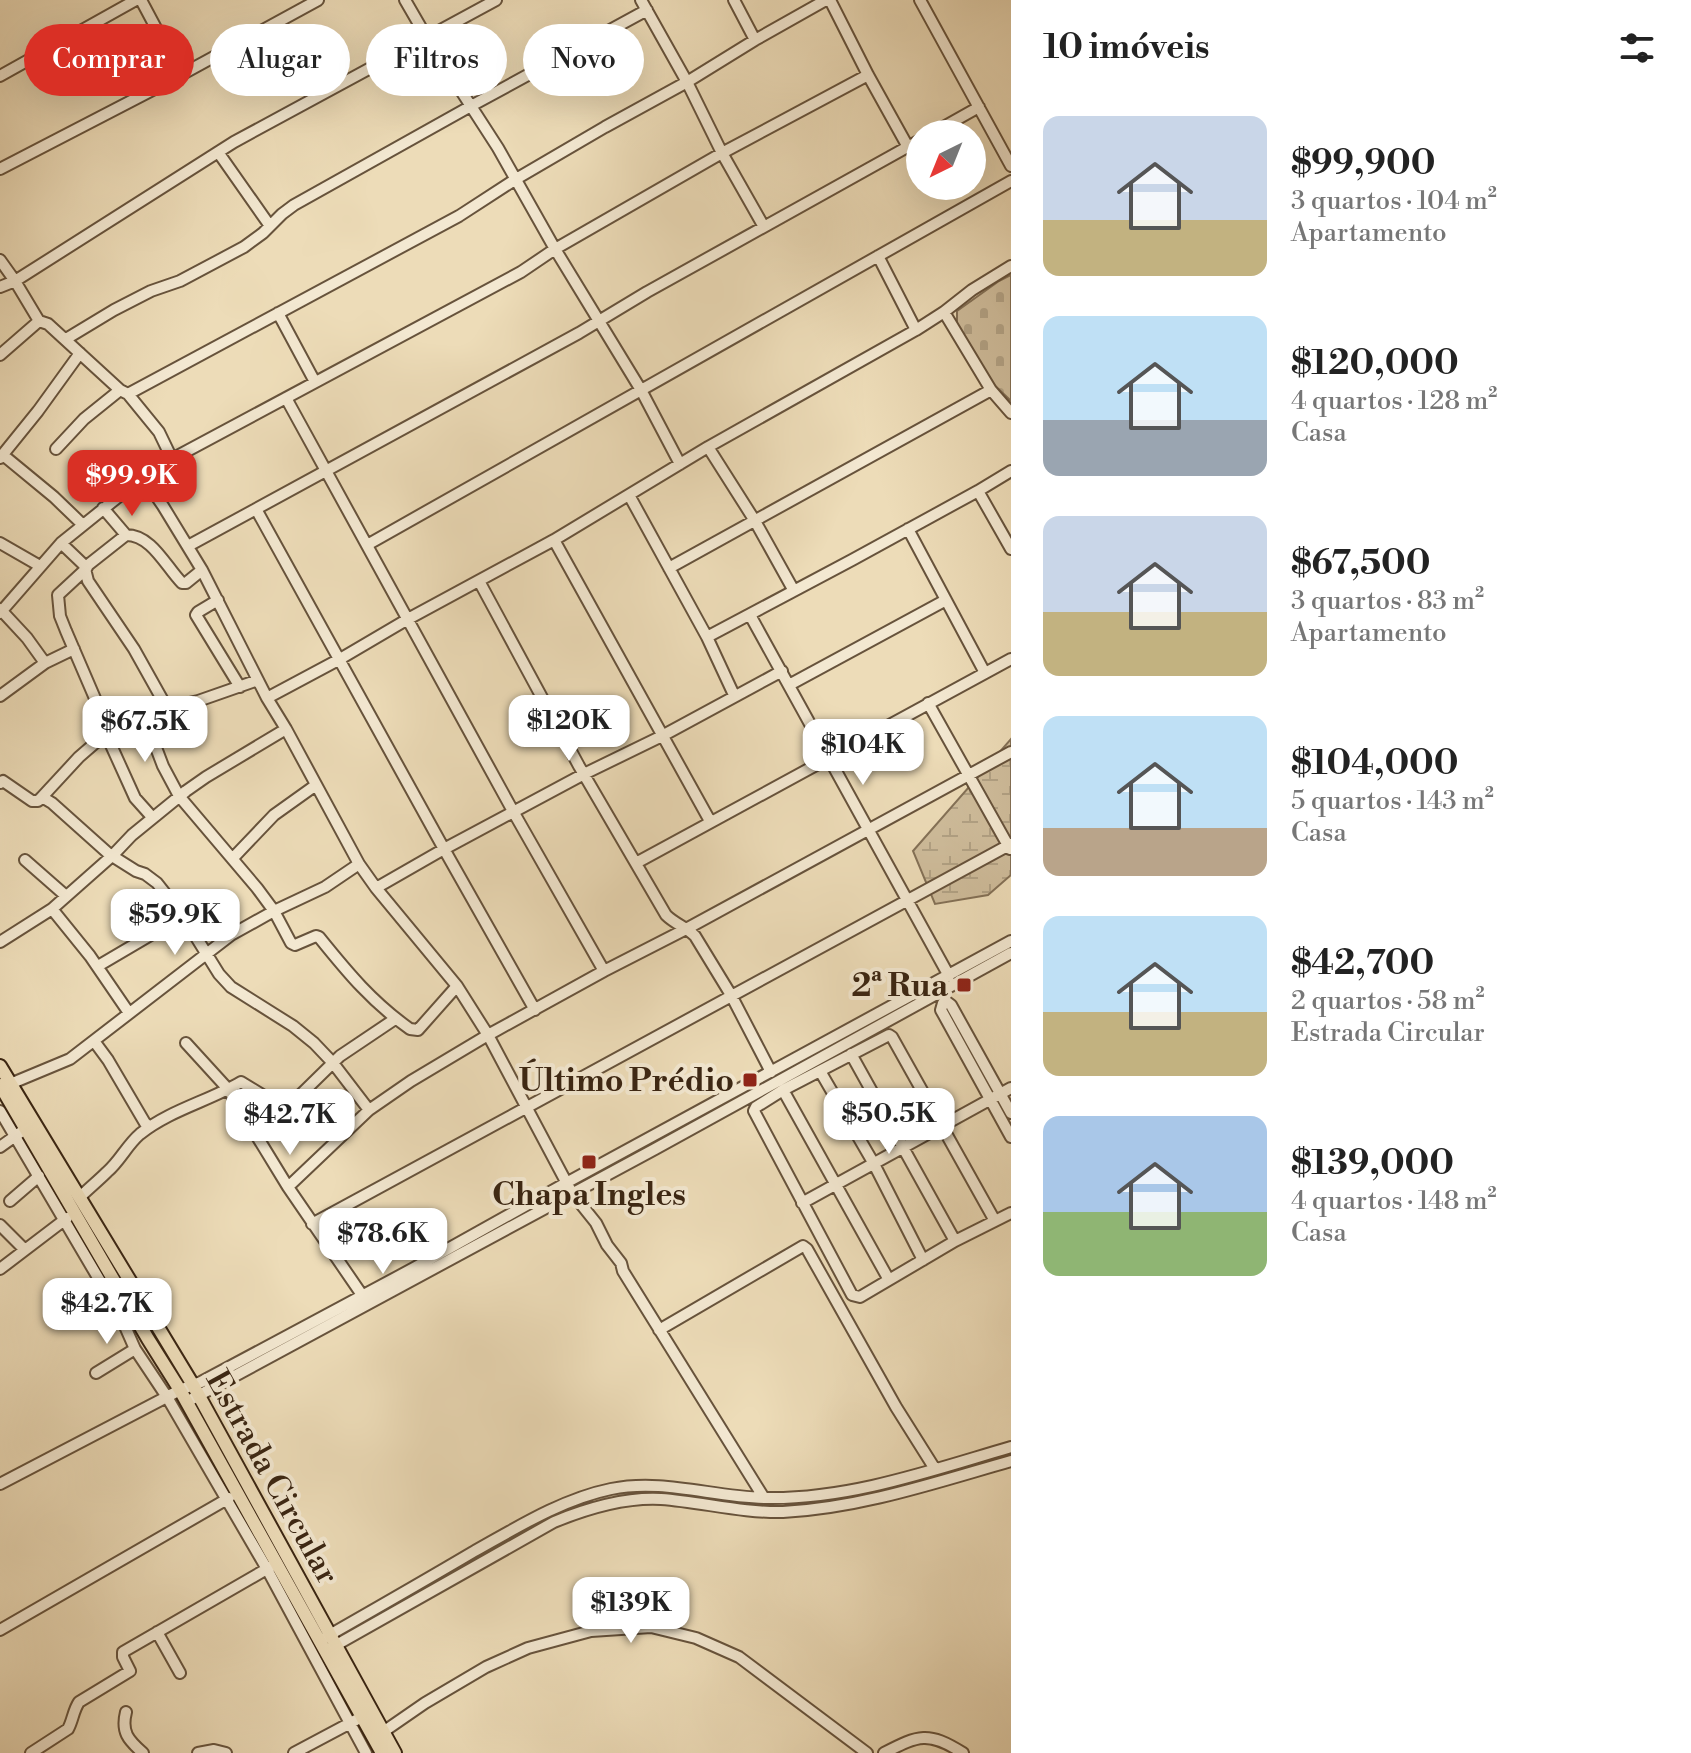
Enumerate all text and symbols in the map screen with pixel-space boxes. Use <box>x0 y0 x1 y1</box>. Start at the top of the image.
chip: Comprar <box>24 24 194 96</box>
chip: Alugar <box>210 24 350 96</box>
chip: Filtros <box>366 24 507 96</box>
chip: Novo <box>523 24 644 96</box>
icon: filters <box>1615 26 1659 70</box>
text: 10 imóveis <box>1043 27 1210 69</box>
north arrow <box>906 120 986 200</box>
map controls <box>906 120 986 200</box>
text: $99,900 <box>1291 143 1435 185</box>
icon: home <box>1107 148 1203 244</box>
text: 3 quartos · 104 m² <box>1291 185 1497 217</box>
text: Apartamento <box>1291 217 1447 249</box>
text: $120,000 <box>1291 343 1459 385</box>
icon: home <box>1107 348 1203 444</box>
text: 4 quartos · 128 m² <box>1291 385 1497 417</box>
text: Casa <box>1291 417 1347 449</box>
pin: $99.9K <box>67 450 197 518</box>
text: $99.9K <box>86 460 178 492</box>
text: $67,500 <box>1291 543 1430 585</box>
icon: home <box>1107 548 1203 644</box>
text: 3 quartos · 83 m² <box>1291 585 1484 617</box>
text: Apartamento <box>1291 617 1447 649</box>
pin: $120K <box>513 695 625 763</box>
pin: $67.5K <box>80 696 210 764</box>
text: $120K <box>527 705 611 737</box>
text: $67.5K <box>101 706 190 738</box>
pin: $104K <box>807 719 919 787</box>
text: $104K <box>821 729 905 761</box>
text: $104,000 <box>1291 743 1459 785</box>
icon: home <box>1107 748 1203 844</box>
text: 5 quartos · 143 m² <box>1291 785 1494 817</box>
text: Casa <box>1291 817 1347 849</box>
pin: $59.9K <box>110 889 240 957</box>
text: $59.9K <box>129 899 221 931</box>
text: $42,700 <box>1291 943 1434 985</box>
icon: home <box>1107 948 1203 1044</box>
place label: 2ª Rua <box>852 966 949 1006</box>
marker: 2ª Rua <box>955 976 973 994</box>
text: 2 quartos · 58 m² <box>1291 985 1485 1017</box>
text: Estrada Circular <box>1291 1017 1485 1049</box>
place label: Último Prédio <box>519 1058 734 1101</box>
marker: Último Prédio <box>741 1071 759 1089</box>
pin: $50.5K <box>824 1088 954 1156</box>
pin: $42.7K <box>225 1089 355 1157</box>
text: $50.5K <box>842 1098 936 1130</box>
text: $42.7K <box>244 1099 336 1131</box>
text: $139,000 <box>1291 1143 1454 1185</box>
icon: home <box>1107 1148 1203 1244</box>
marker: Chapa Ingles <box>580 1153 598 1171</box>
place label: Chapa Ingles <box>492 1175 686 1215</box>
text: 4 quartos · 148 m² <box>1291 1185 1497 1217</box>
pin: $78.6K <box>318 1208 448 1276</box>
text: Casa <box>1291 1217 1347 1249</box>
text: $78.6K <box>337 1218 429 1250</box>
pin: $42.7K <box>42 1278 172 1346</box>
text: $42.7K <box>61 1288 153 1320</box>
street label: Estrada Circular <box>197 1364 347 1592</box>
pin: $139K <box>575 1577 687 1645</box>
text: $139K <box>590 1587 672 1619</box>

